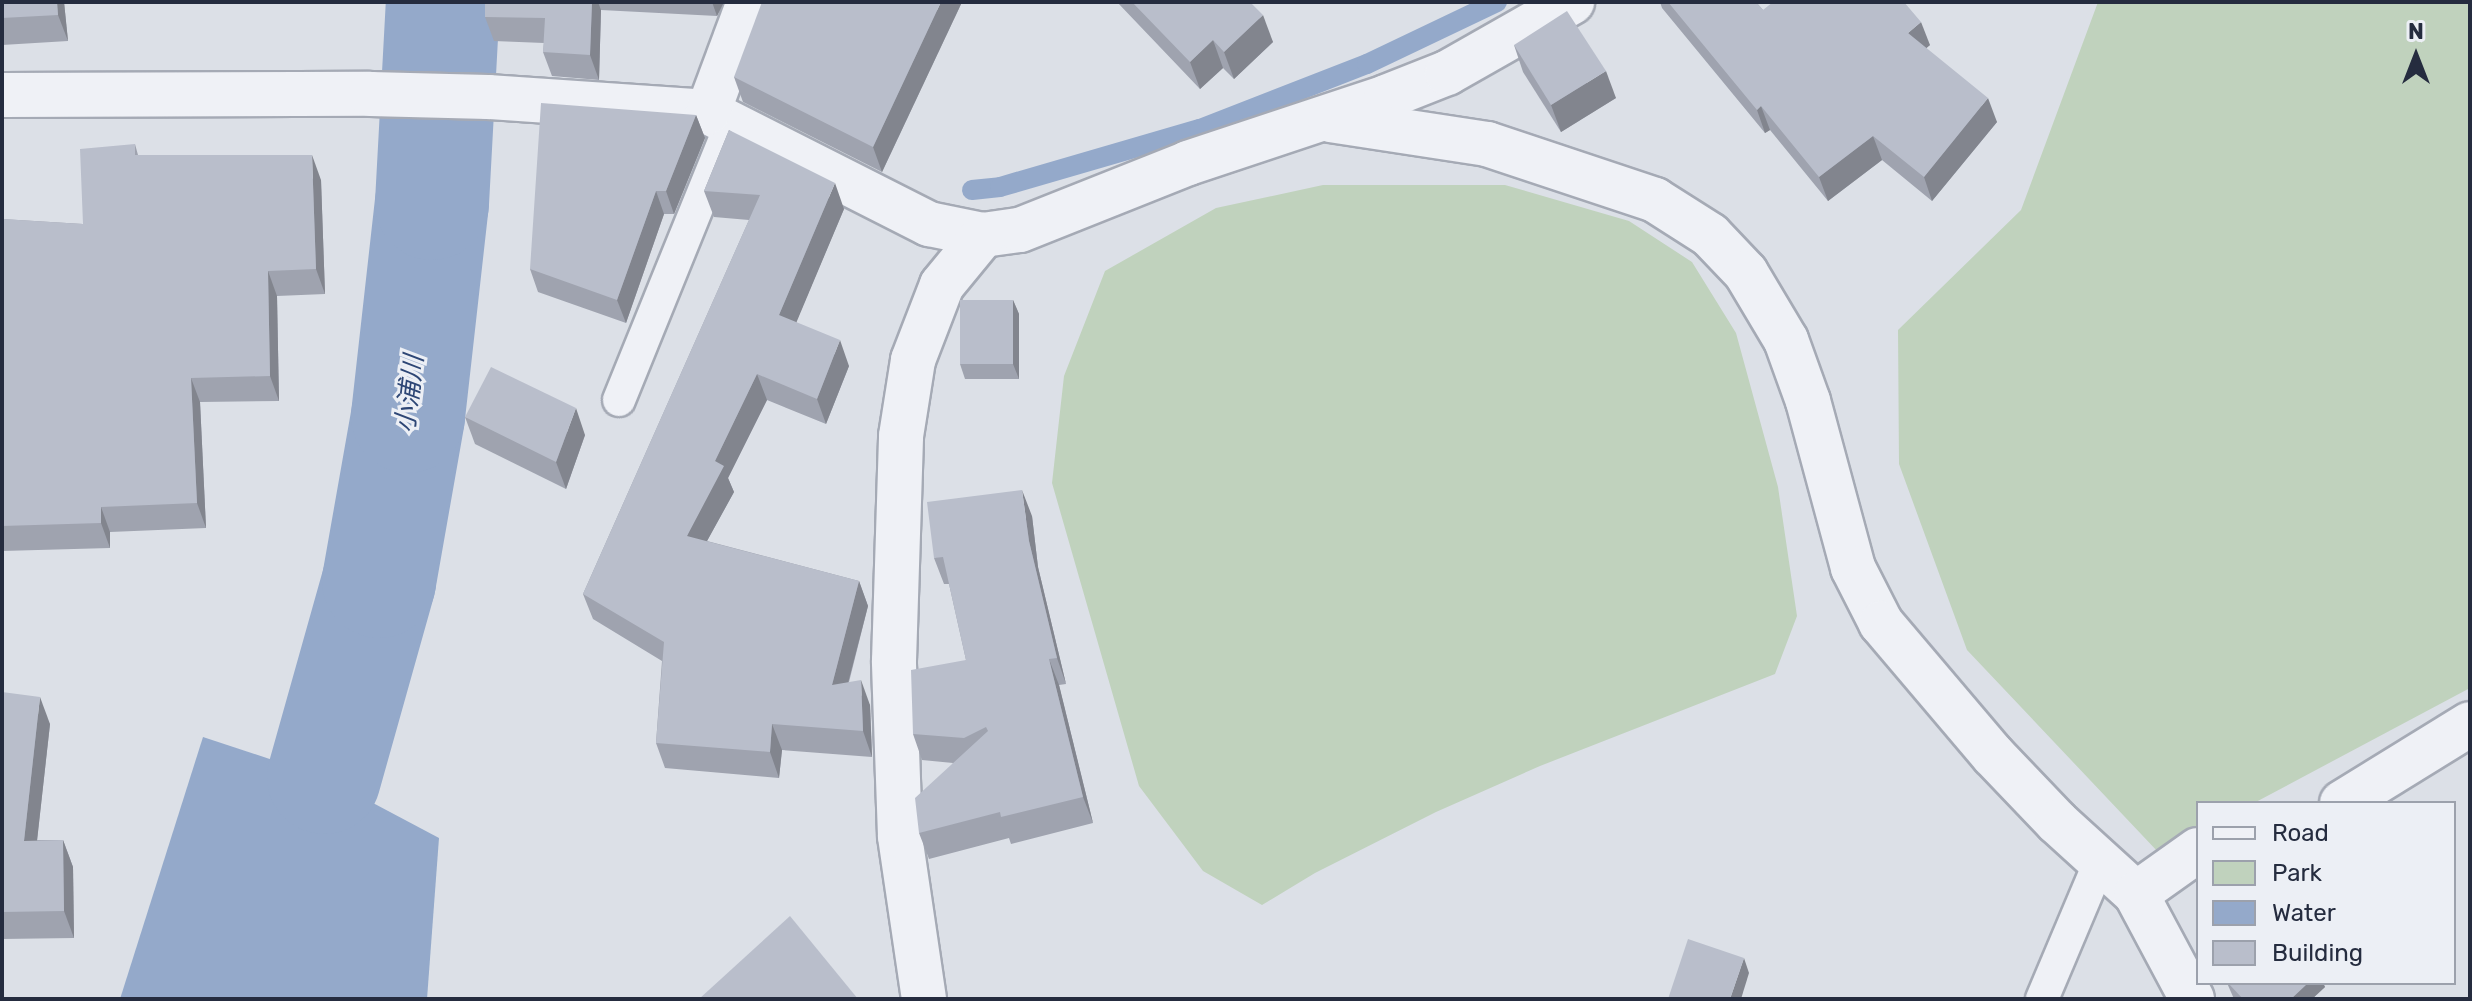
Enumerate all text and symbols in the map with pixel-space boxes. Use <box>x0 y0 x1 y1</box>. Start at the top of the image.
north arrow <box>2376 16 2456 96</box>
text: N <box>2408 18 2424 45</box>
water label: 小浦川 <box>390 353 430 435</box>
legend <box>2196 801 2456 985</box>
text: Road <box>2272 819 2329 847</box>
text: Park <box>2272 859 2322 887</box>
text: Water <box>2272 899 2336 927</box>
text: Building <box>2272 939 2363 967</box>

